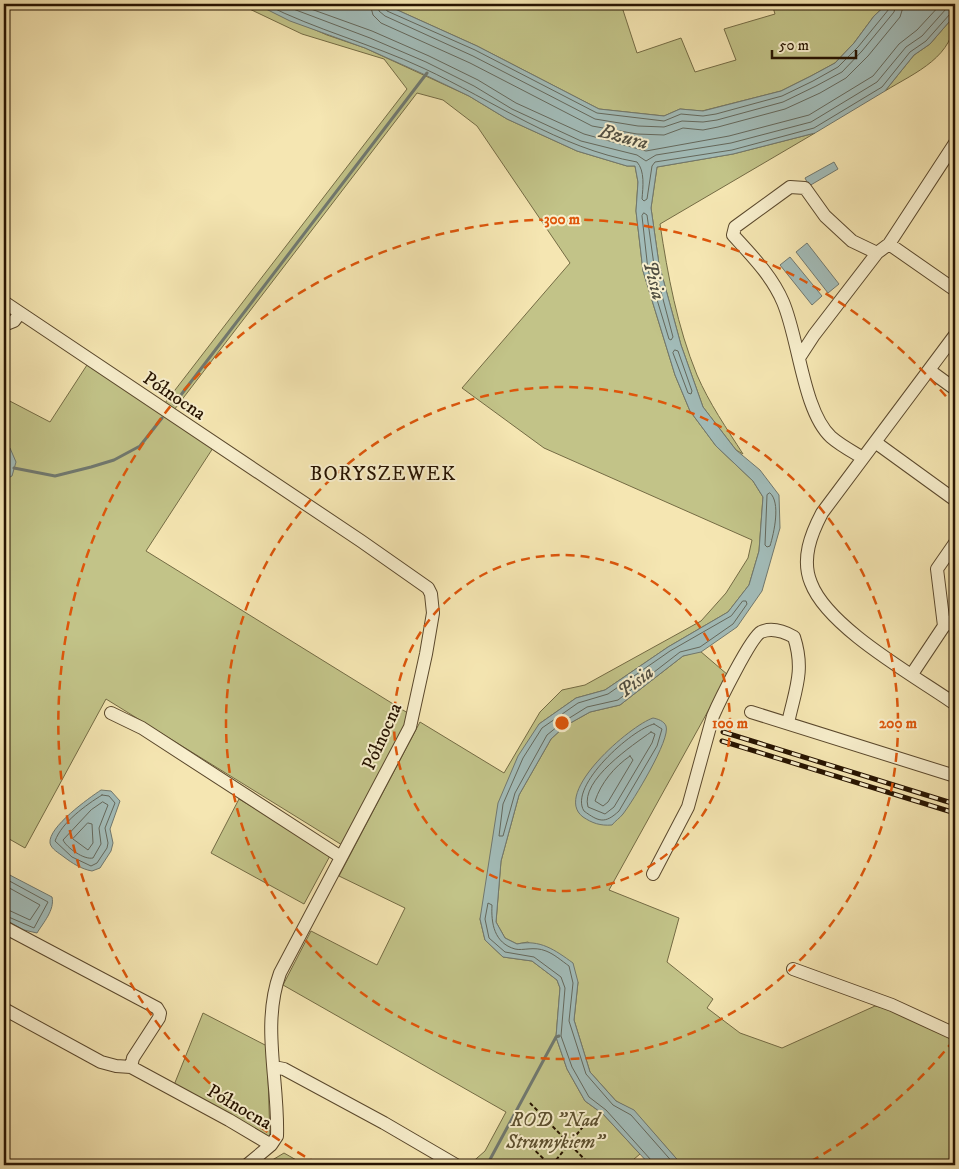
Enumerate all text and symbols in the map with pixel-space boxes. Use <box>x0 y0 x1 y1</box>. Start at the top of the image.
scale bar <box>772 28 855 60</box>
text: 50 m <box>779 36 809 55</box>
water label: Bzura <box>595 119 651 156</box>
text: 300 m <box>544 210 581 229</box>
water label: Pisia <box>637 258 670 303</box>
street label: Północna <box>138 367 210 426</box>
district label: BORYSZEWEK <box>310 462 456 487</box>
water label: Pisia <box>613 660 659 704</box>
street label: Północna <box>357 700 407 774</box>
centre of rings <box>553 714 571 732</box>
text: 100 m <box>712 714 749 733</box>
text: 200 m <box>879 714 918 733</box>
street label: Północna <box>203 1080 276 1135</box>
park label: ROD "Nad Strumykiem" <box>505 1109 607 1154</box>

